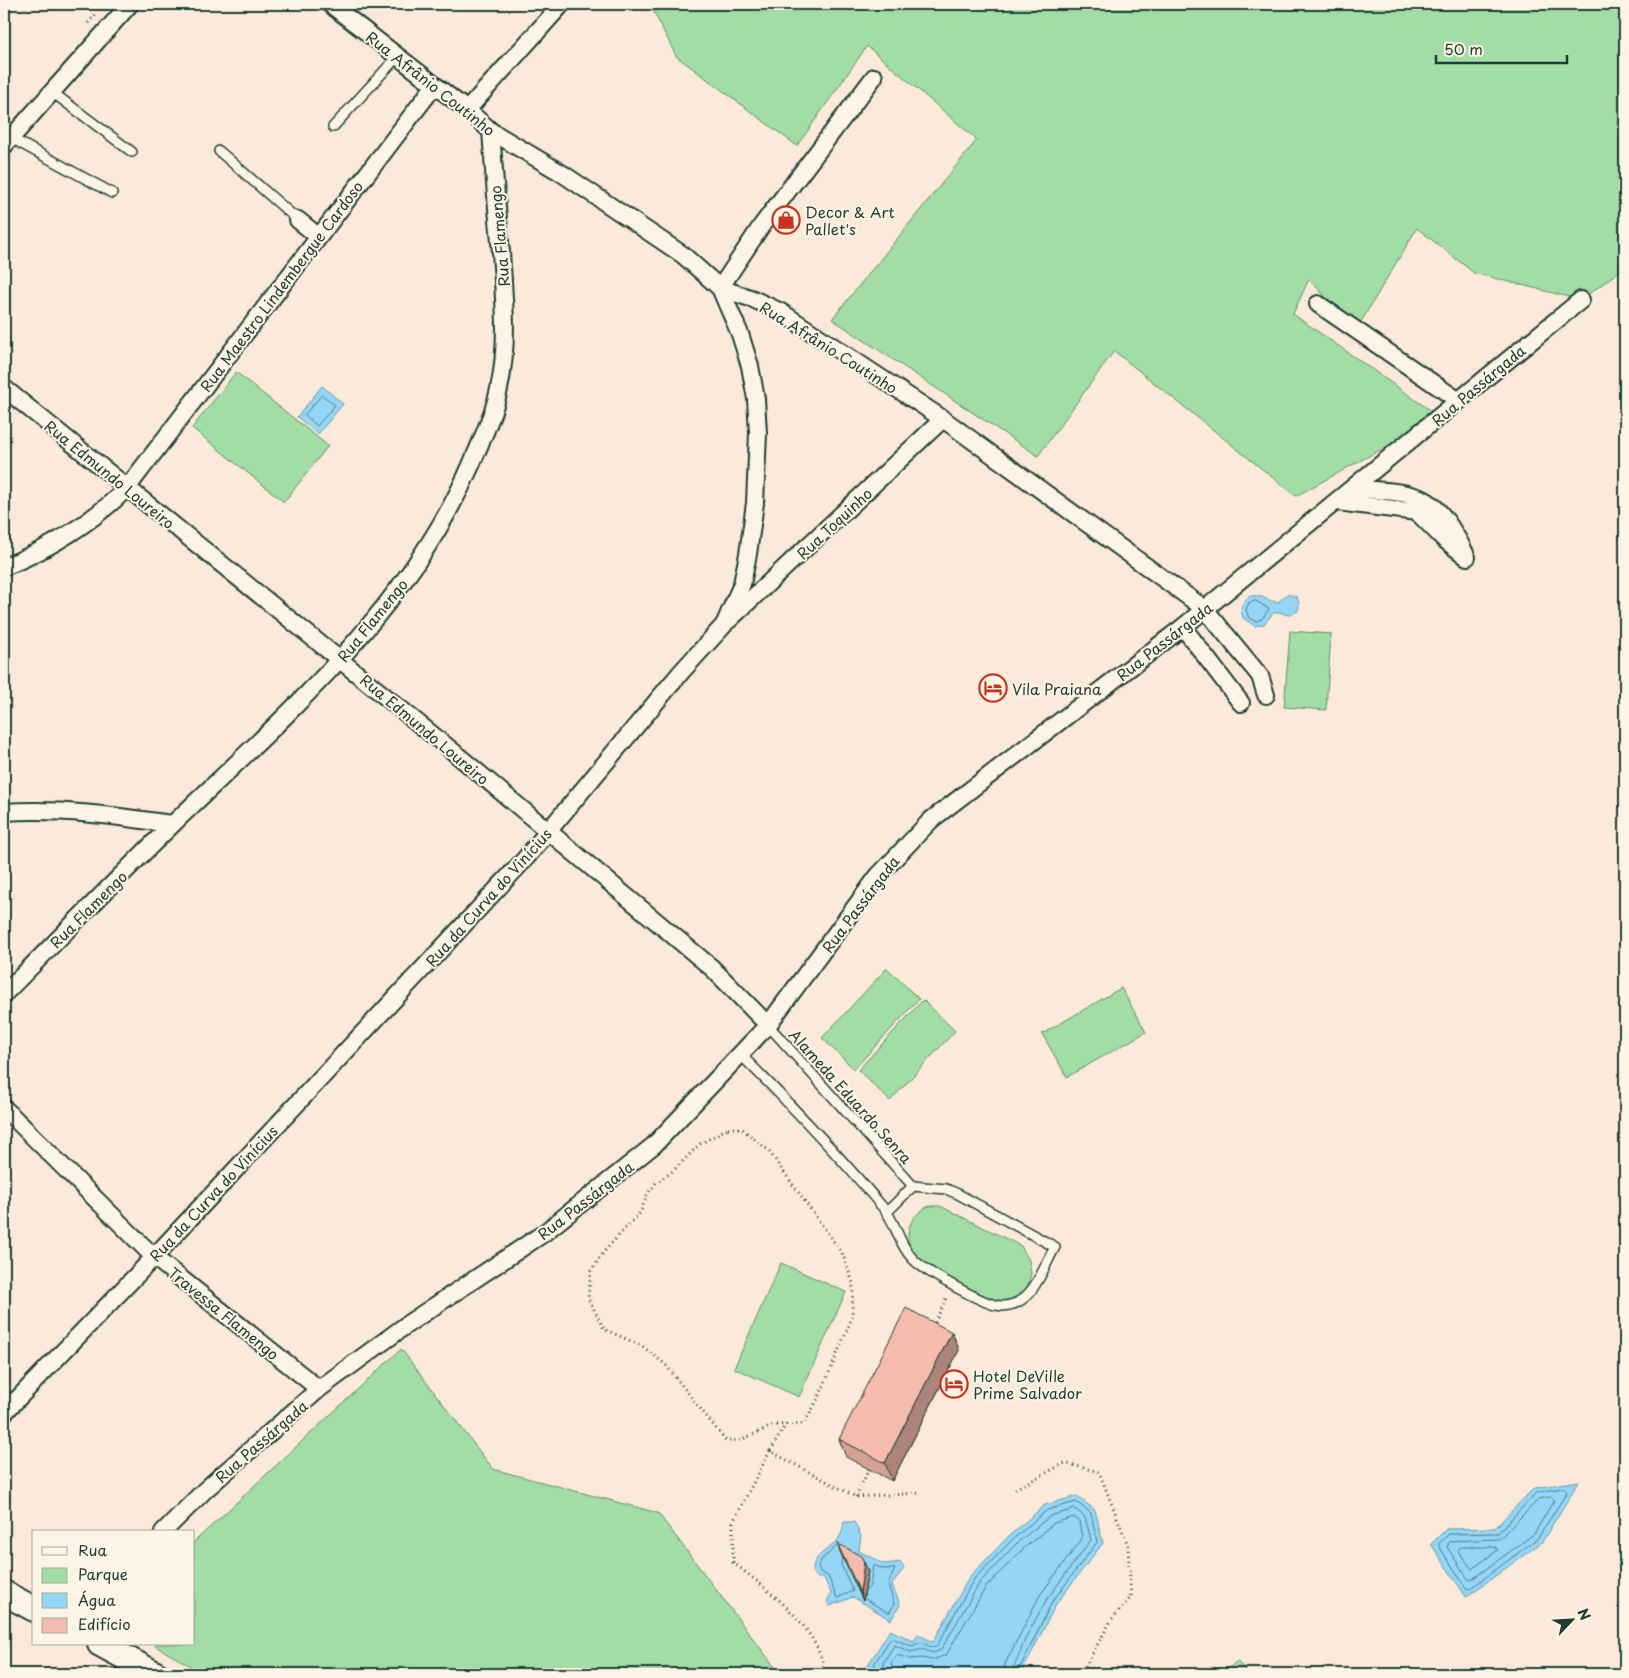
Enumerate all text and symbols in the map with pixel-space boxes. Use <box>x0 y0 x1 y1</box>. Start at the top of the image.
street label: Rua Afrânio Coutinho <box>361 25 501 141</box>
scale bar <box>1436 32 1568 64</box>
text: 50 m <box>1444 37 1483 60</box>
street label: Rua Maestro Lindembergue Cardoso <box>194 176 368 396</box>
street label: Rua Flamengo <box>483 185 515 287</box>
place label: Decor & Art Pallet's <box>805 200 895 240</box>
shop icon: Decor & Art Pallet's <box>771 205 801 235</box>
street label: Rua Afrânio Coutinho <box>756 295 902 399</box>
street label: Rua Passárgada <box>1426 339 1530 431</box>
street label: Rua Edmundo Loureiro <box>40 414 180 534</box>
street label: Rua Toquinho <box>791 482 877 564</box>
street label: Rua Flamengo <box>331 573 413 667</box>
street label: Rua Passárgada <box>1111 596 1217 686</box>
street label: Rua Edmundo Loureiro <box>356 668 494 790</box>
hotel icon: Vila Praiana <box>978 673 1008 703</box>
place label: Vila Praiana <box>1012 677 1102 700</box>
street label: Rua da Curva do Vinícius <box>419 823 557 971</box>
street label: Rua Passárgada <box>816 851 904 957</box>
street label: Rua Flamengo <box>44 865 132 953</box>
street label: Alameda Eduardo Senra <box>784 1024 918 1169</box>
street label: Rua da Curva do Vinícius <box>143 1120 283 1266</box>
street label: Rua Passárgada <box>532 1155 638 1245</box>
street label: Travessa Flamengo <box>164 1261 284 1365</box>
place label: Hotel DeVille Prime Salvador <box>973 1364 1082 1404</box>
hotel icon: Hotel DeVille Prime Salvador <box>939 1369 969 1399</box>
street label: Rua Passárgada <box>210 1394 312 1488</box>
legend <box>32 1530 195 1646</box>
text: Rua <box>78 1538 107 1561</box>
text: Parque <box>78 1562 128 1585</box>
text: Água <box>78 1588 116 1611</box>
north arrow <box>1546 1596 1596 1646</box>
text: N <box>1572 1605 1596 1624</box>
text: Edifício <box>78 1612 131 1635</box>

